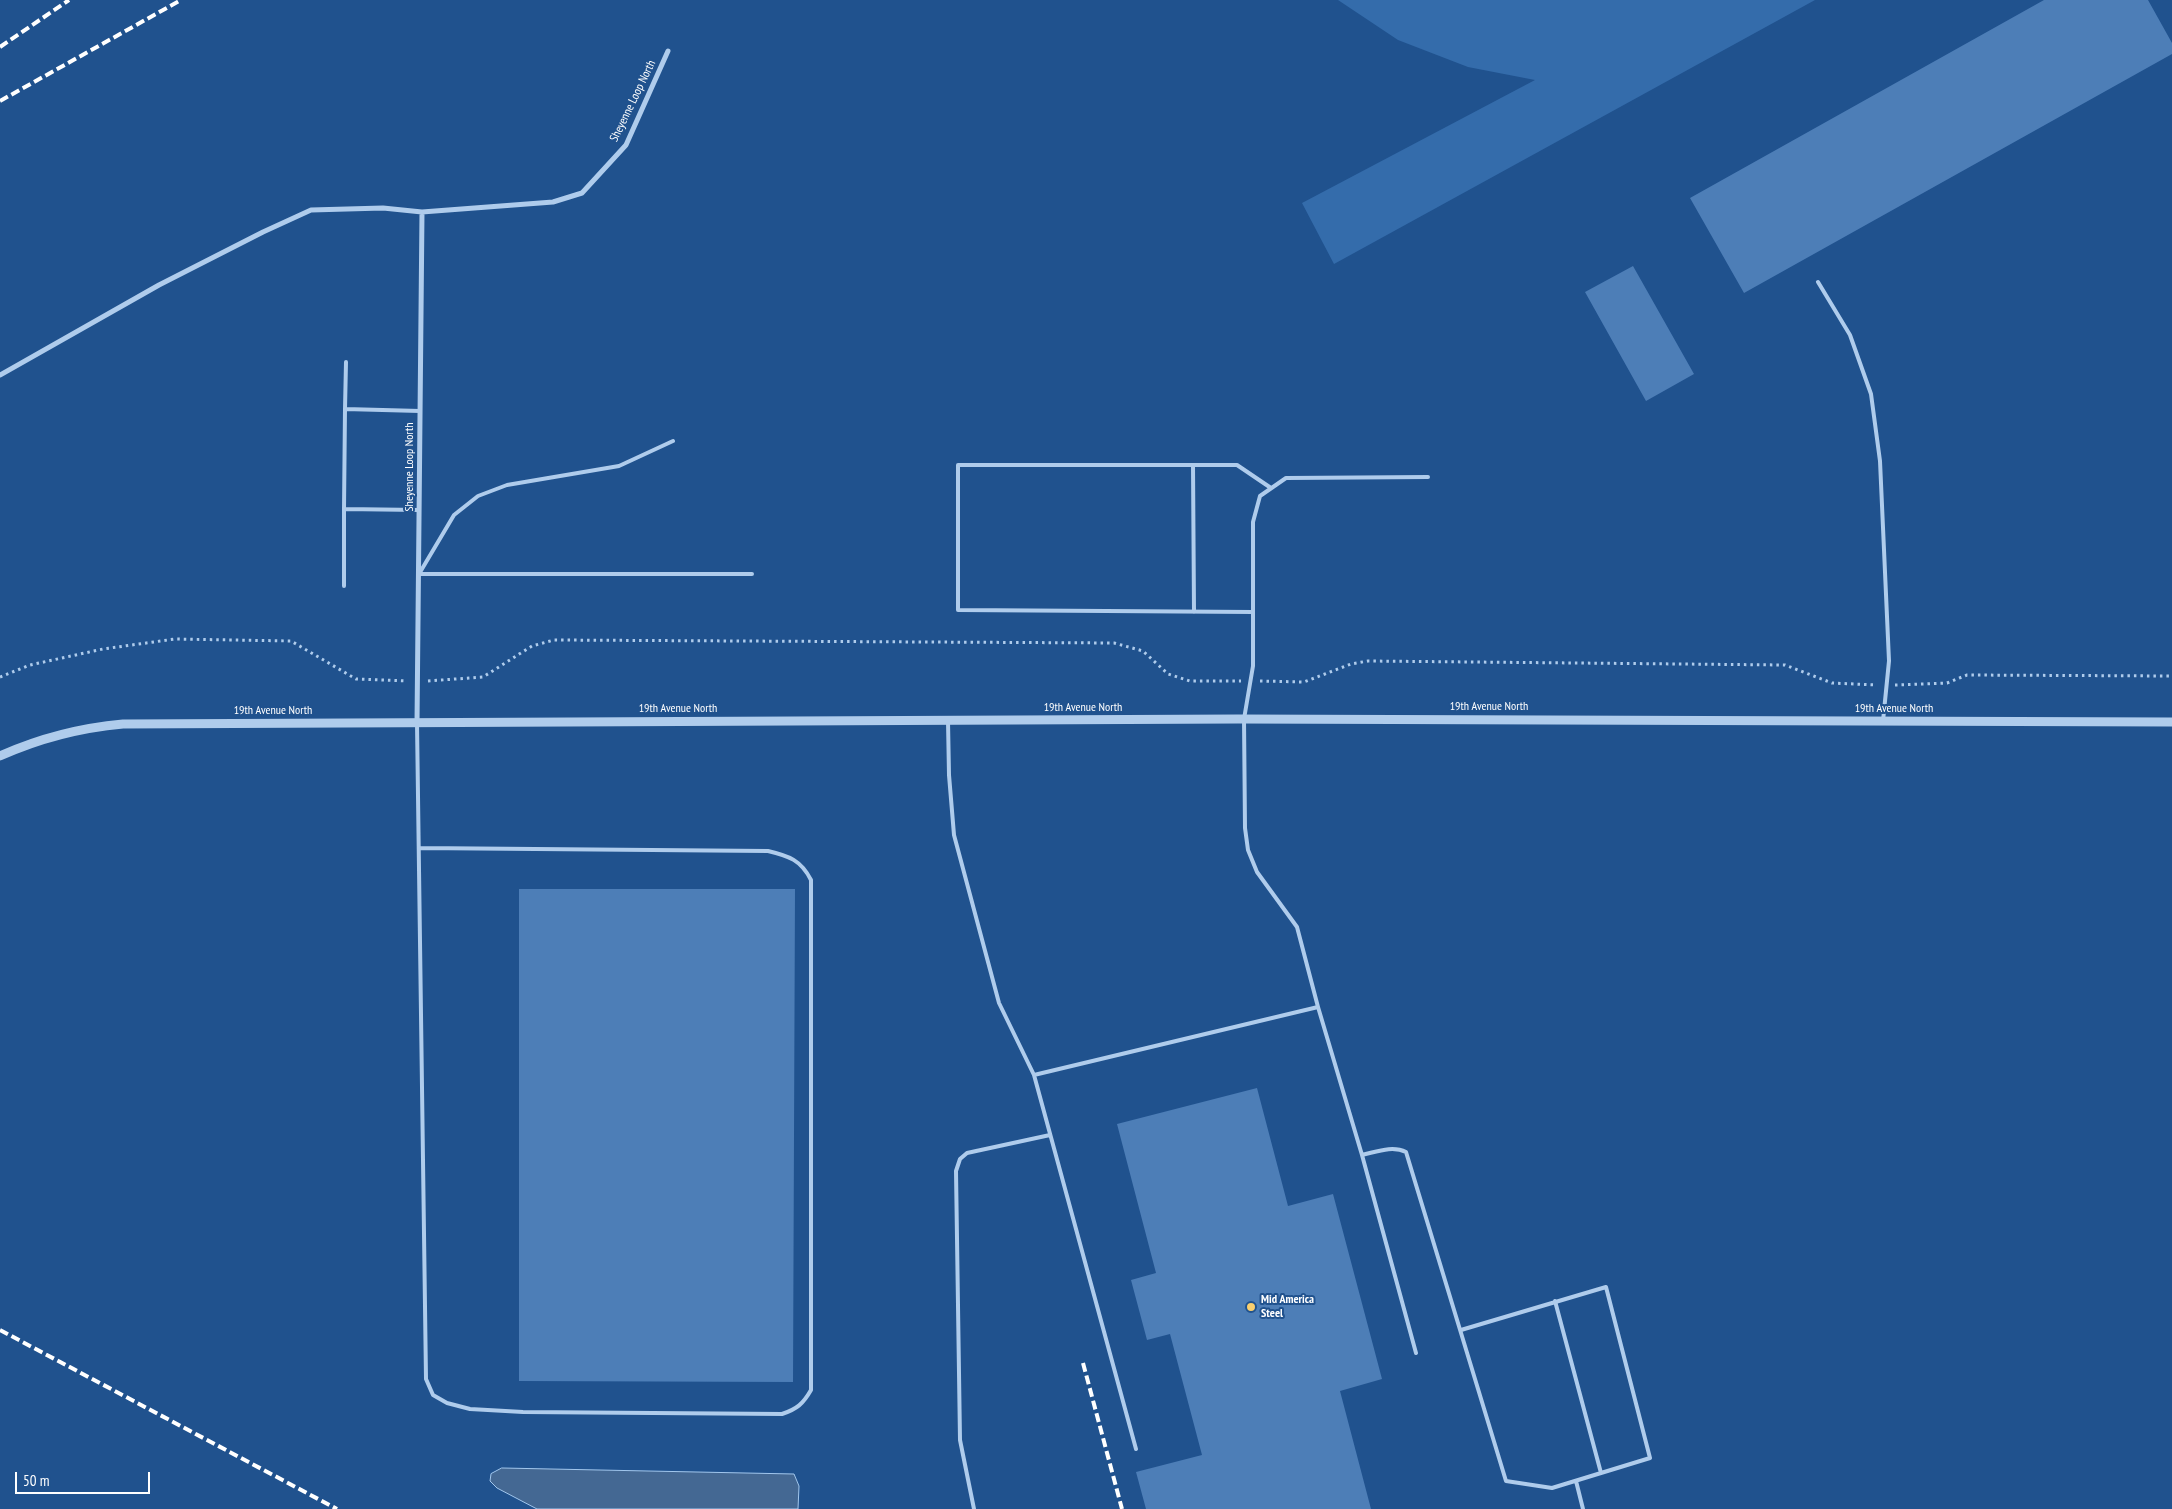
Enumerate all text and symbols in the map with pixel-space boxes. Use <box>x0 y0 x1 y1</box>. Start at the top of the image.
street label: Sheyenne Loop North <box>607 58 659 144</box>
street label: Sheyenne Loop North <box>403 422 417 512</box>
street label: 19th Avenue North <box>1450 700 1528 714</box>
street label: 19th Avenue North <box>1044 701 1122 715</box>
street label: 19th Avenue North <box>639 702 717 716</box>
street label: 19th Avenue North <box>1855 702 1933 716</box>
street label: 19th Avenue North <box>234 704 312 718</box>
place label: Mid America Steel <box>1261 1293 1314 1321</box>
marker: Mid America Steel <box>1245 1301 1257 1313</box>
scale bar <box>18 1462 152 1494</box>
text: 50 m <box>23 1471 49 1490</box>

